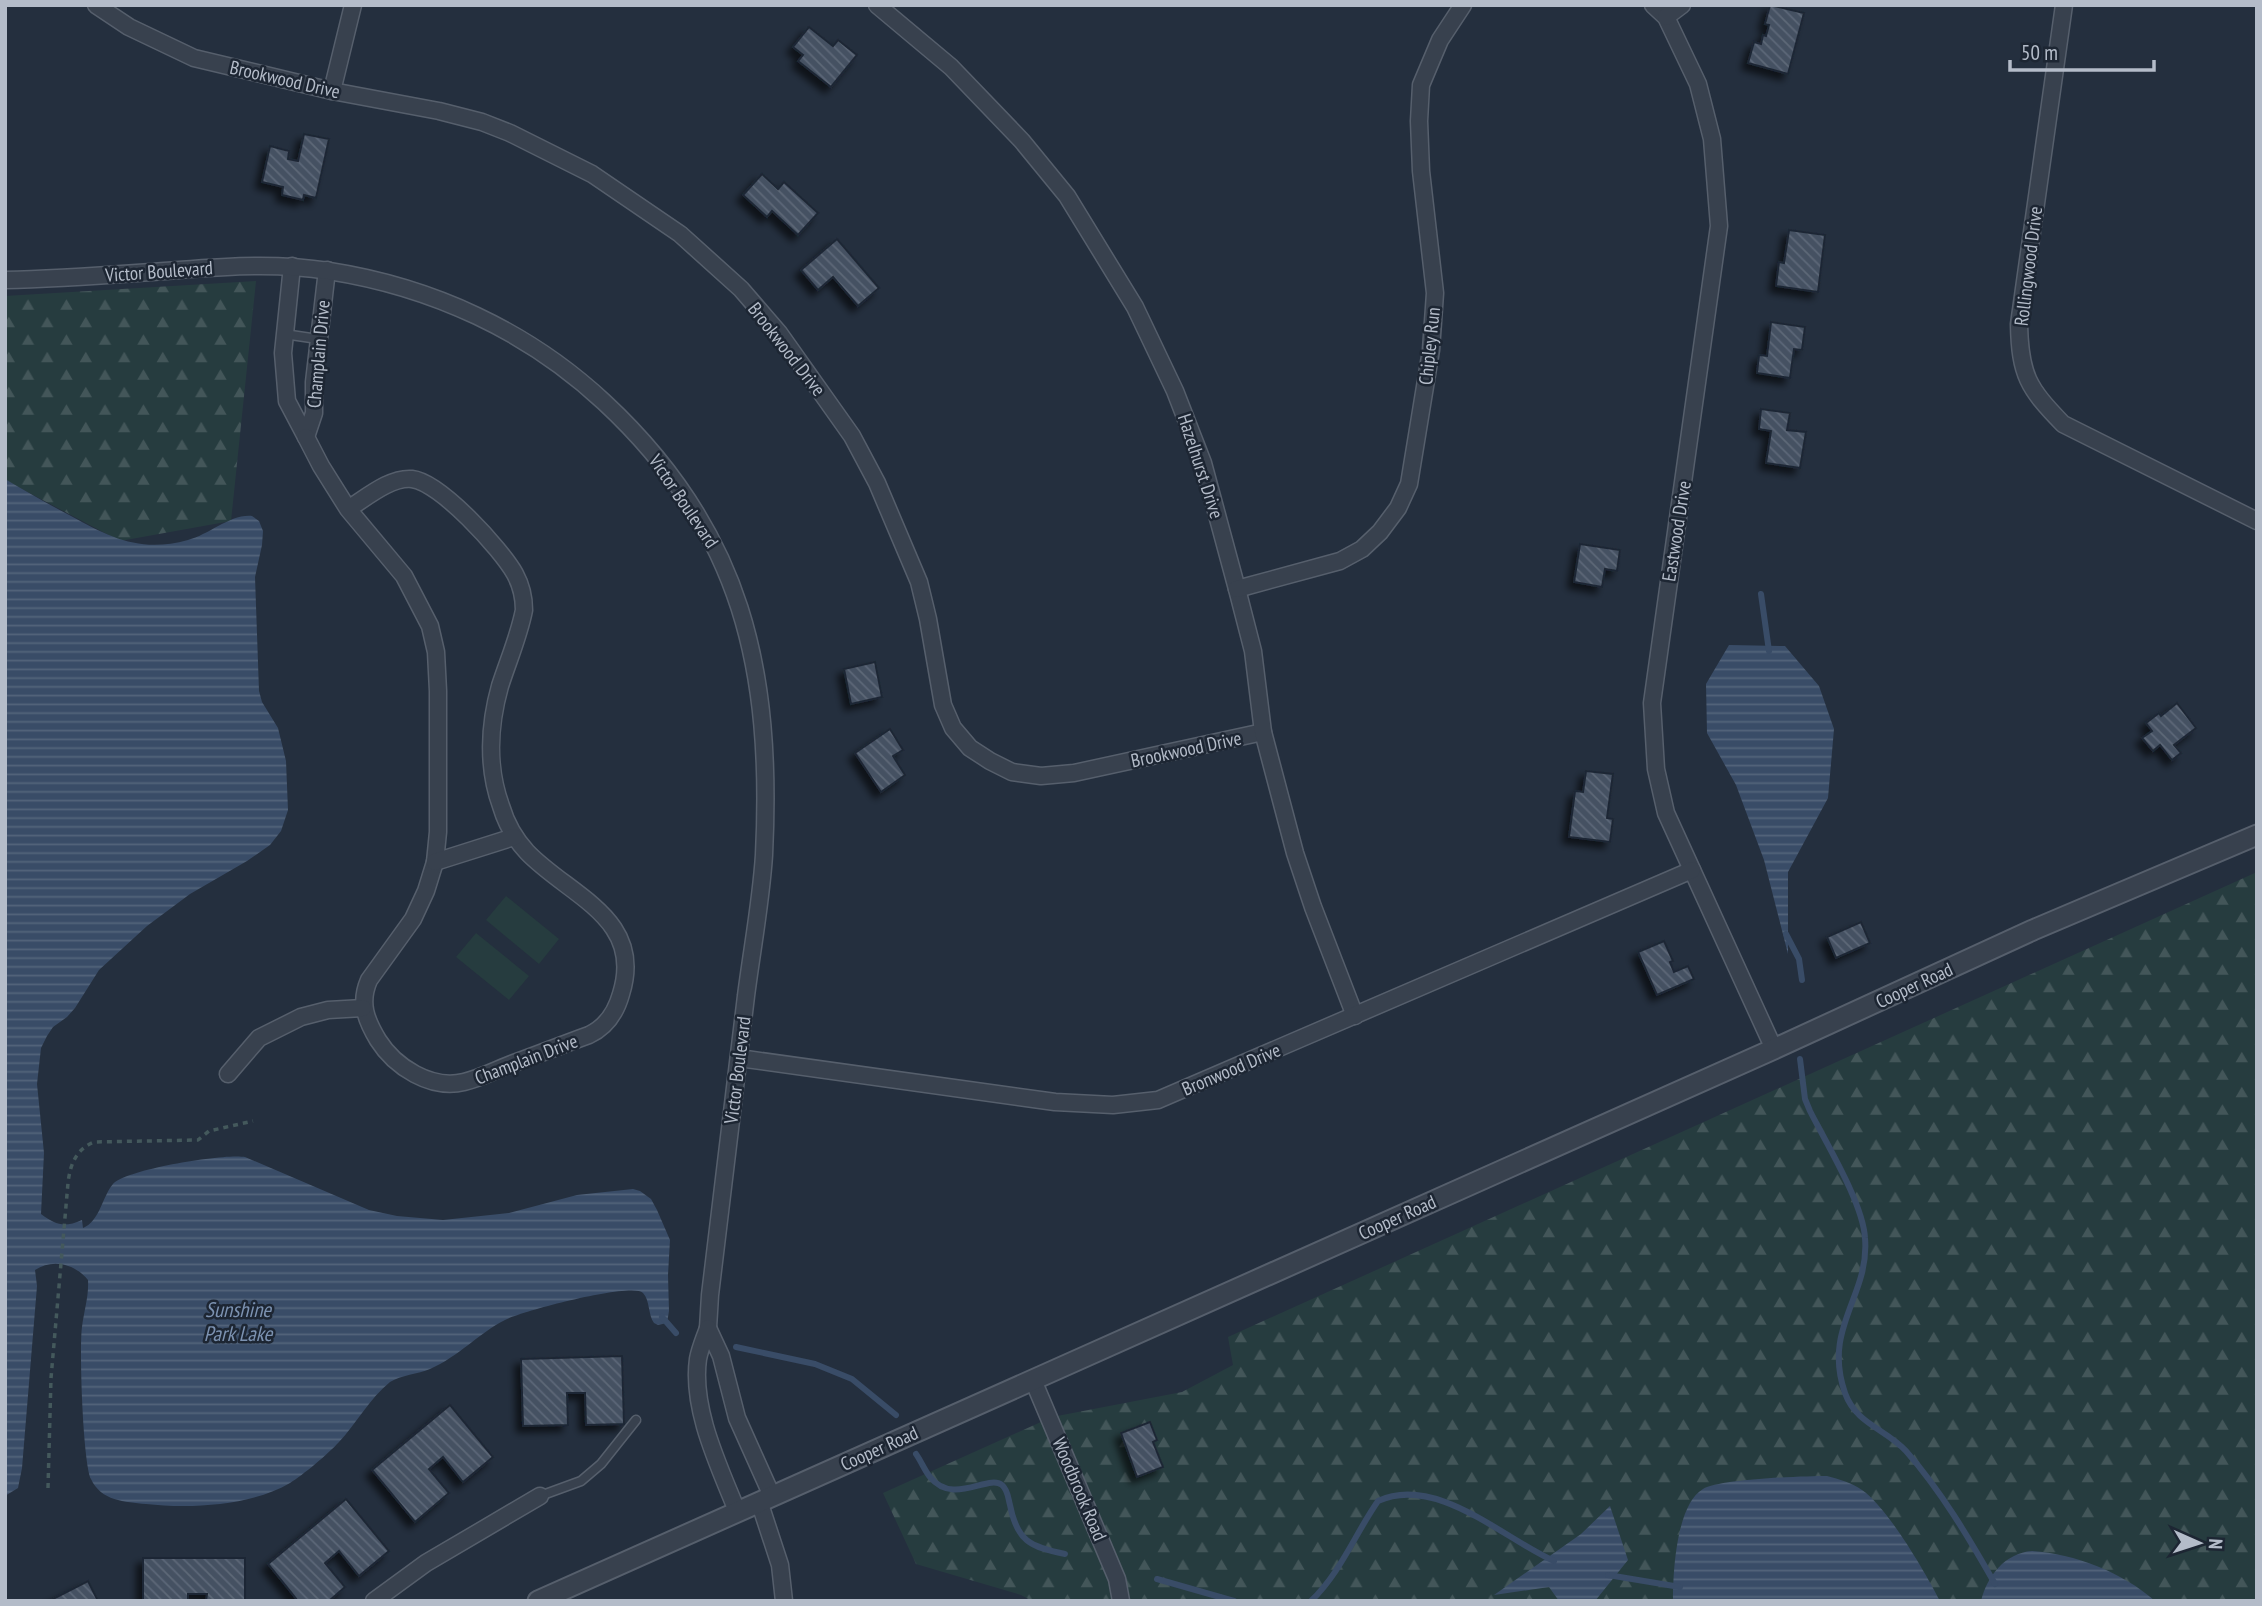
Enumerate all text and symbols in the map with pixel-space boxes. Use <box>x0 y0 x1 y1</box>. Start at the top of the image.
scale bar <box>2010 28 2154 72</box>
text: 50 m <box>2021 39 2058 66</box>
street label: Brookwood Drive <box>228 55 342 103</box>
street label: Rollingwood Drive <box>2009 205 2047 327</box>
street label: Victor Boulevard <box>103 255 214 287</box>
street label: Brookwood Drive <box>743 297 831 401</box>
street label: Champlain Drive <box>301 299 335 409</box>
street label: Chipley Run <box>1413 306 1445 386</box>
street label: Hazelhurst Drive <box>1173 411 1229 522</box>
street label: Victor Boulevard <box>643 449 724 552</box>
street label: Eastwood Drive <box>1656 479 1696 583</box>
street label: Brookwood Drive <box>1129 726 1244 772</box>
street label: Cooper Road <box>1872 957 1956 1013</box>
street label: Victor Boulevard <box>718 1015 755 1126</box>
street label: Champlain Drive <box>471 1028 581 1090</box>
street label: Bronwood Drive <box>1178 1037 1284 1101</box>
street label: Cooper Road <box>1354 1189 1440 1245</box>
water label: Sunshine Park Lake <box>204 1296 274 1347</box>
street label: Cooper Road <box>836 1420 922 1476</box>
street label: Woodbrook Road <box>1047 1434 1113 1544</box>
north arrow <box>2164 1508 2234 1578</box>
text: N <box>2204 1538 2228 1550</box>

